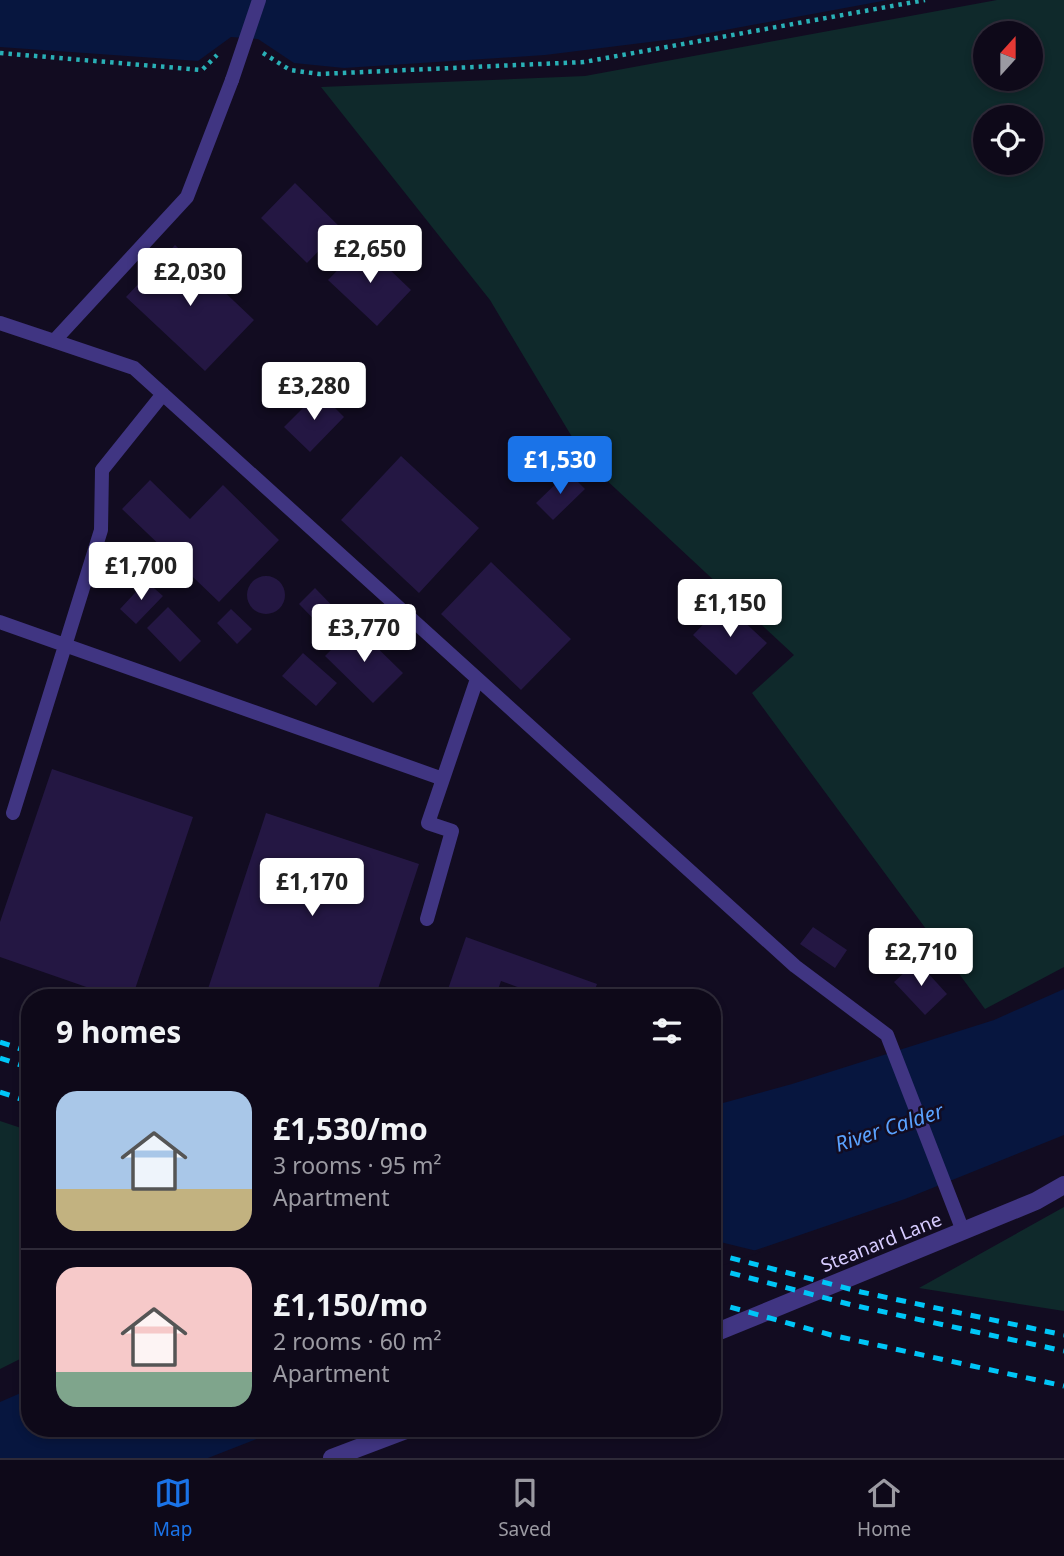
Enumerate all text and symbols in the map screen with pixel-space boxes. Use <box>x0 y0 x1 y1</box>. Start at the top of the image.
north arrow <box>973 21 1043 91</box>
map controls <box>973 21 1043 175</box>
button: locate <box>973 105 1043 175</box>
pin: £2,650 <box>313 226 427 285</box>
text: £2,650 <box>334 232 406 264</box>
pin: £2,030 <box>133 248 247 308</box>
text: £2,030 <box>154 255 226 287</box>
pin: £3,280 <box>257 362 371 422</box>
text: £3,280 <box>278 369 350 401</box>
pin: £1,530 <box>503 436 617 496</box>
text: £1,530 <box>524 443 596 475</box>
pin: £1,700 <box>84 542 198 602</box>
text: £1,700 <box>105 549 177 581</box>
pin: £1,150 <box>673 580 787 639</box>
text: £1,150 <box>694 586 766 618</box>
pin: £3,770 <box>307 604 421 664</box>
text: £3,770 <box>328 611 400 643</box>
pin: £1,170 <box>255 858 369 918</box>
text: £1,170 <box>276 865 348 897</box>
pin: £2,710 <box>864 928 978 988</box>
text: £2,710 <box>885 935 957 967</box>
text: 9 homes <box>56 1011 181 1052</box>
icon: filters <box>648 1012 686 1050</box>
water label: River Calder <box>831 1096 948 1158</box>
text: £1,530/mo <box>273 1108 428 1149</box>
icon: home <box>112 1119 196 1203</box>
text: 3 rooms · 95 m² <box>273 1149 442 1181</box>
text: Apartment <box>273 1181 390 1213</box>
street label: Steanard Lane <box>817 1206 945 1278</box>
text: £1,150/mo <box>273 1284 428 1325</box>
icon: home <box>112 1295 196 1379</box>
text: 2 rooms · 60 m² <box>273 1325 442 1357</box>
text: Apartment <box>273 1357 390 1389</box>
tab: Map <box>153 1474 192 1542</box>
tab: Saved <box>498 1474 551 1542</box>
tab: Home <box>857 1474 911 1542</box>

